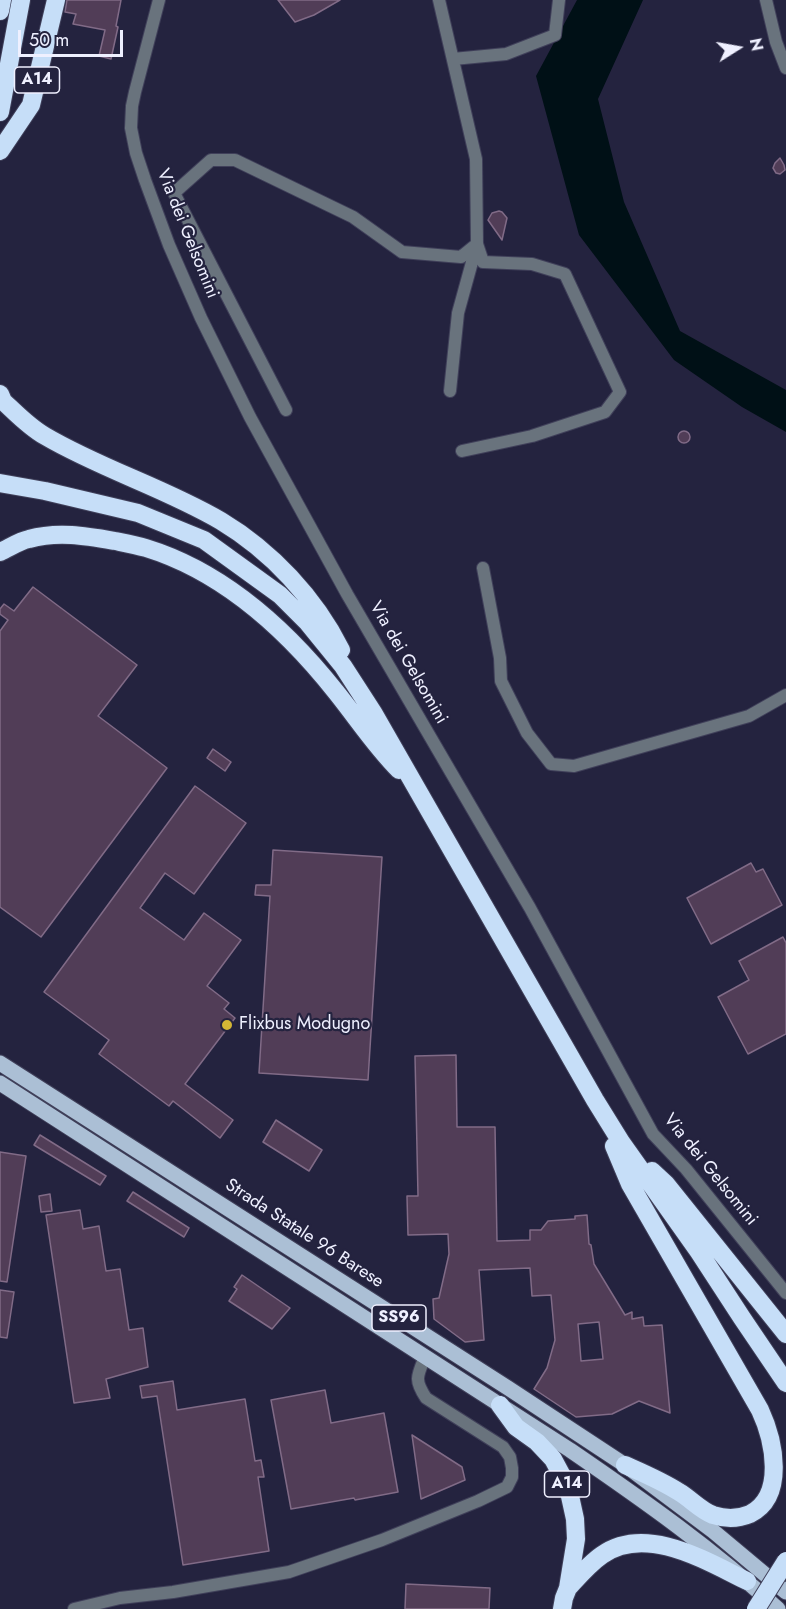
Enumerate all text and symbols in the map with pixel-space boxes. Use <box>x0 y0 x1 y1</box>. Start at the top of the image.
scale bar <box>21 18 126 56</box>
north arrow <box>708 18 768 78</box>
text: 50 m <box>29 27 69 53</box>
text: N <box>744 36 769 53</box>
road number: A14 <box>15 67 60 93</box>
street label: Via dei Gelsomini <box>151 166 223 302</box>
street label: Via dei Gelsomini <box>364 598 452 728</box>
place label: Flixbus Modugno <box>239 1014 370 1036</box>
marker: Flixbus Modugno <box>220 1018 234 1032</box>
street label: Via dei Gelsomini <box>658 1110 762 1230</box>
street label: Strada Statale 96 Barese <box>221 1175 387 1293</box>
road number: SS96 <box>372 1305 426 1331</box>
road number: A14 <box>544 1471 590 1497</box>

